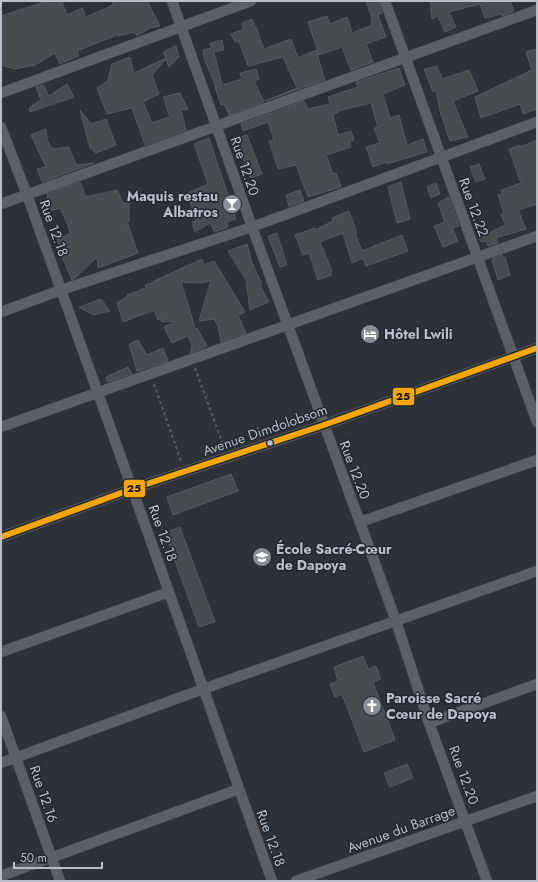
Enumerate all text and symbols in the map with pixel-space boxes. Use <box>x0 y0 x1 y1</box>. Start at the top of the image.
street label: Rue 12.20 <box>226 134 264 198</box>
street label: Rue 12.22 <box>454 175 494 239</box>
place label: Maquis restau Albatros <box>127 186 219 222</box>
bar icon: Maquis restau Albatros <box>221 193 243 215</box>
street label: Rue 12.18 <box>35 197 73 259</box>
hotel icon: Hôtel Lwili <box>359 323 381 345</box>
place label: Hôtel Lwili <box>384 324 453 344</box>
line badge: 25 <box>392 387 415 406</box>
text: 25 <box>396 388 410 404</box>
street label: Avenue Dimdolobsom <box>200 399 330 461</box>
unlabelled marker <box>265 438 275 448</box>
street label: Rue 12.20 <box>335 438 375 502</box>
line badge: 25 <box>123 479 146 498</box>
text: 25 <box>127 480 141 496</box>
street label: Rue 12.18 <box>144 502 182 564</box>
place label: École Sacré-Cœur de Dapoya <box>276 539 392 575</box>
school or university icon: École Sacré-Cœur de Dapoya <box>251 546 273 568</box>
place label: Paroisse Sacré Cœur de Dapoya <box>386 688 497 724</box>
church icon: Paroisse Sacré Cœur de Dapoya <box>361 695 383 717</box>
street label: Rue 12.20 <box>444 743 484 807</box>
street label: Rue 12.16 <box>25 763 63 825</box>
street label: Avenue du Barrage <box>344 800 458 858</box>
street label: Rue 12.18 <box>252 807 290 869</box>
scale bar <box>14 844 102 870</box>
text: 50 m <box>20 849 47 867</box>

